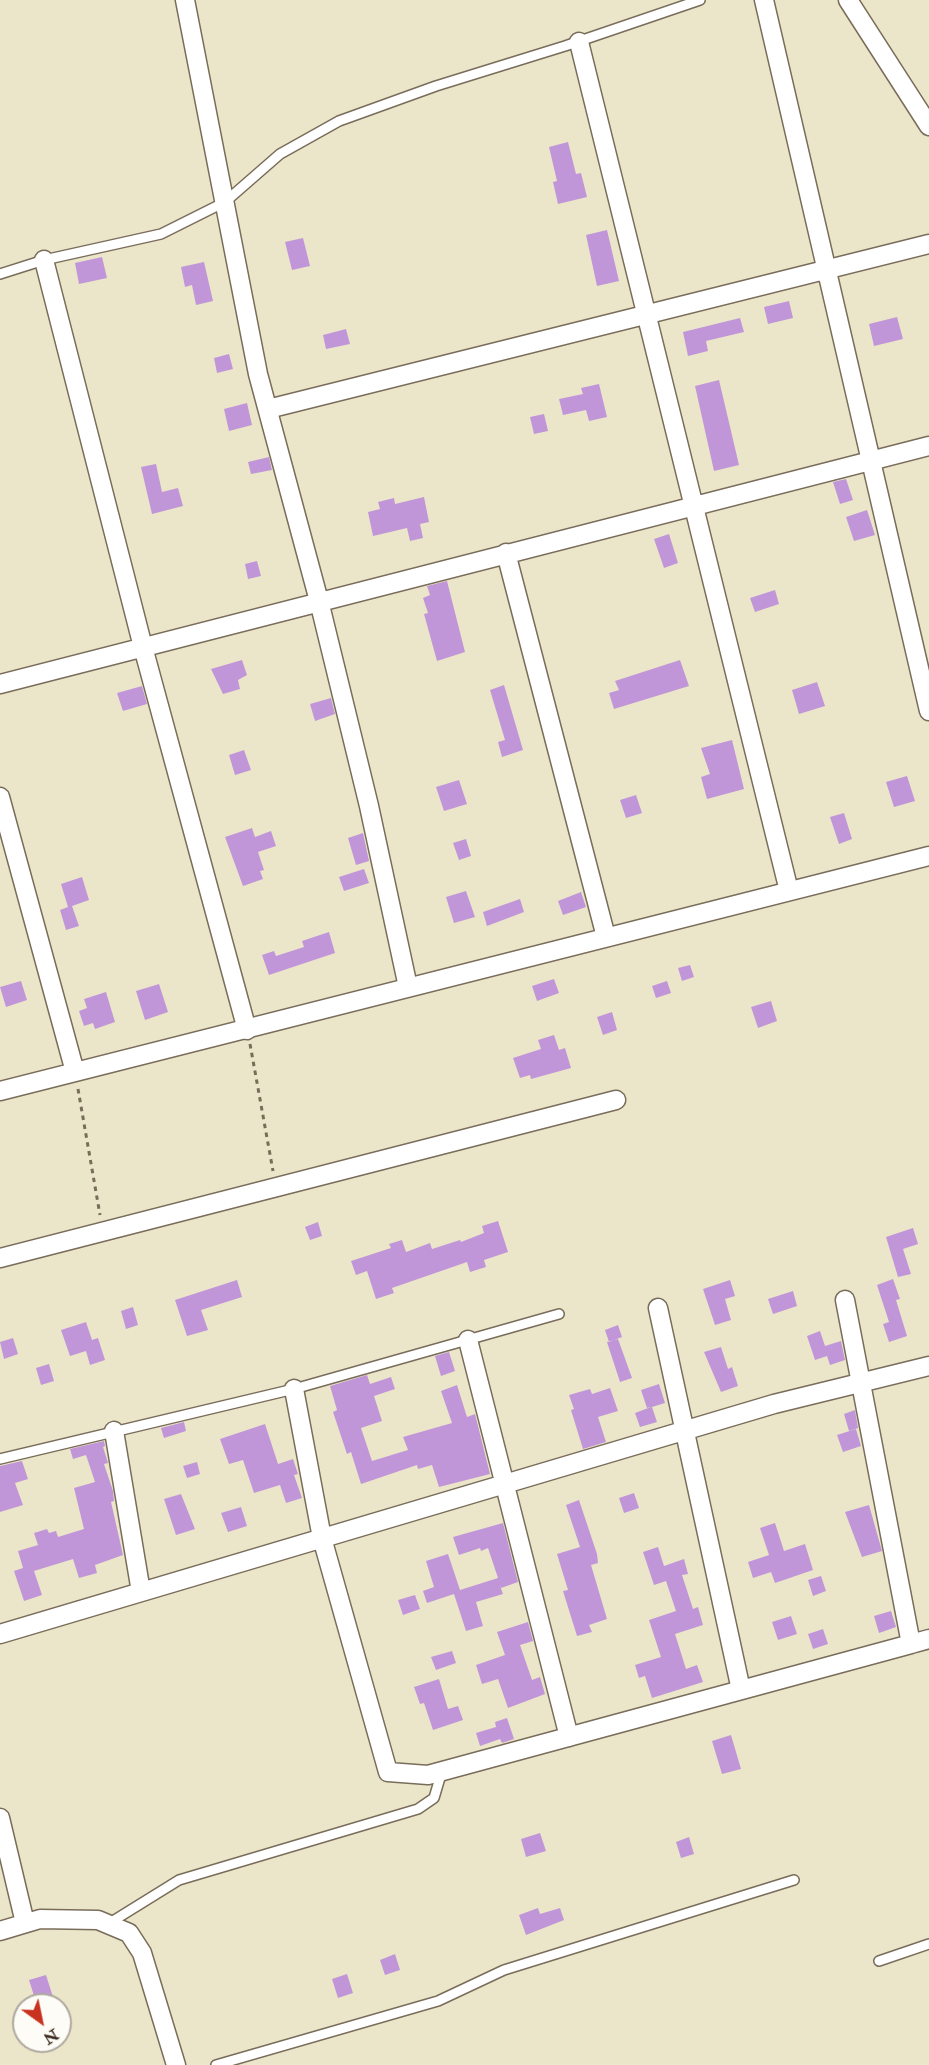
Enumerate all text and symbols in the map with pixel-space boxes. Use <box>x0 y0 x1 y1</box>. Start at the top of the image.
north arrow <box>12 1993 72 2053</box>
text: N <box>39 2024 62 2049</box>

